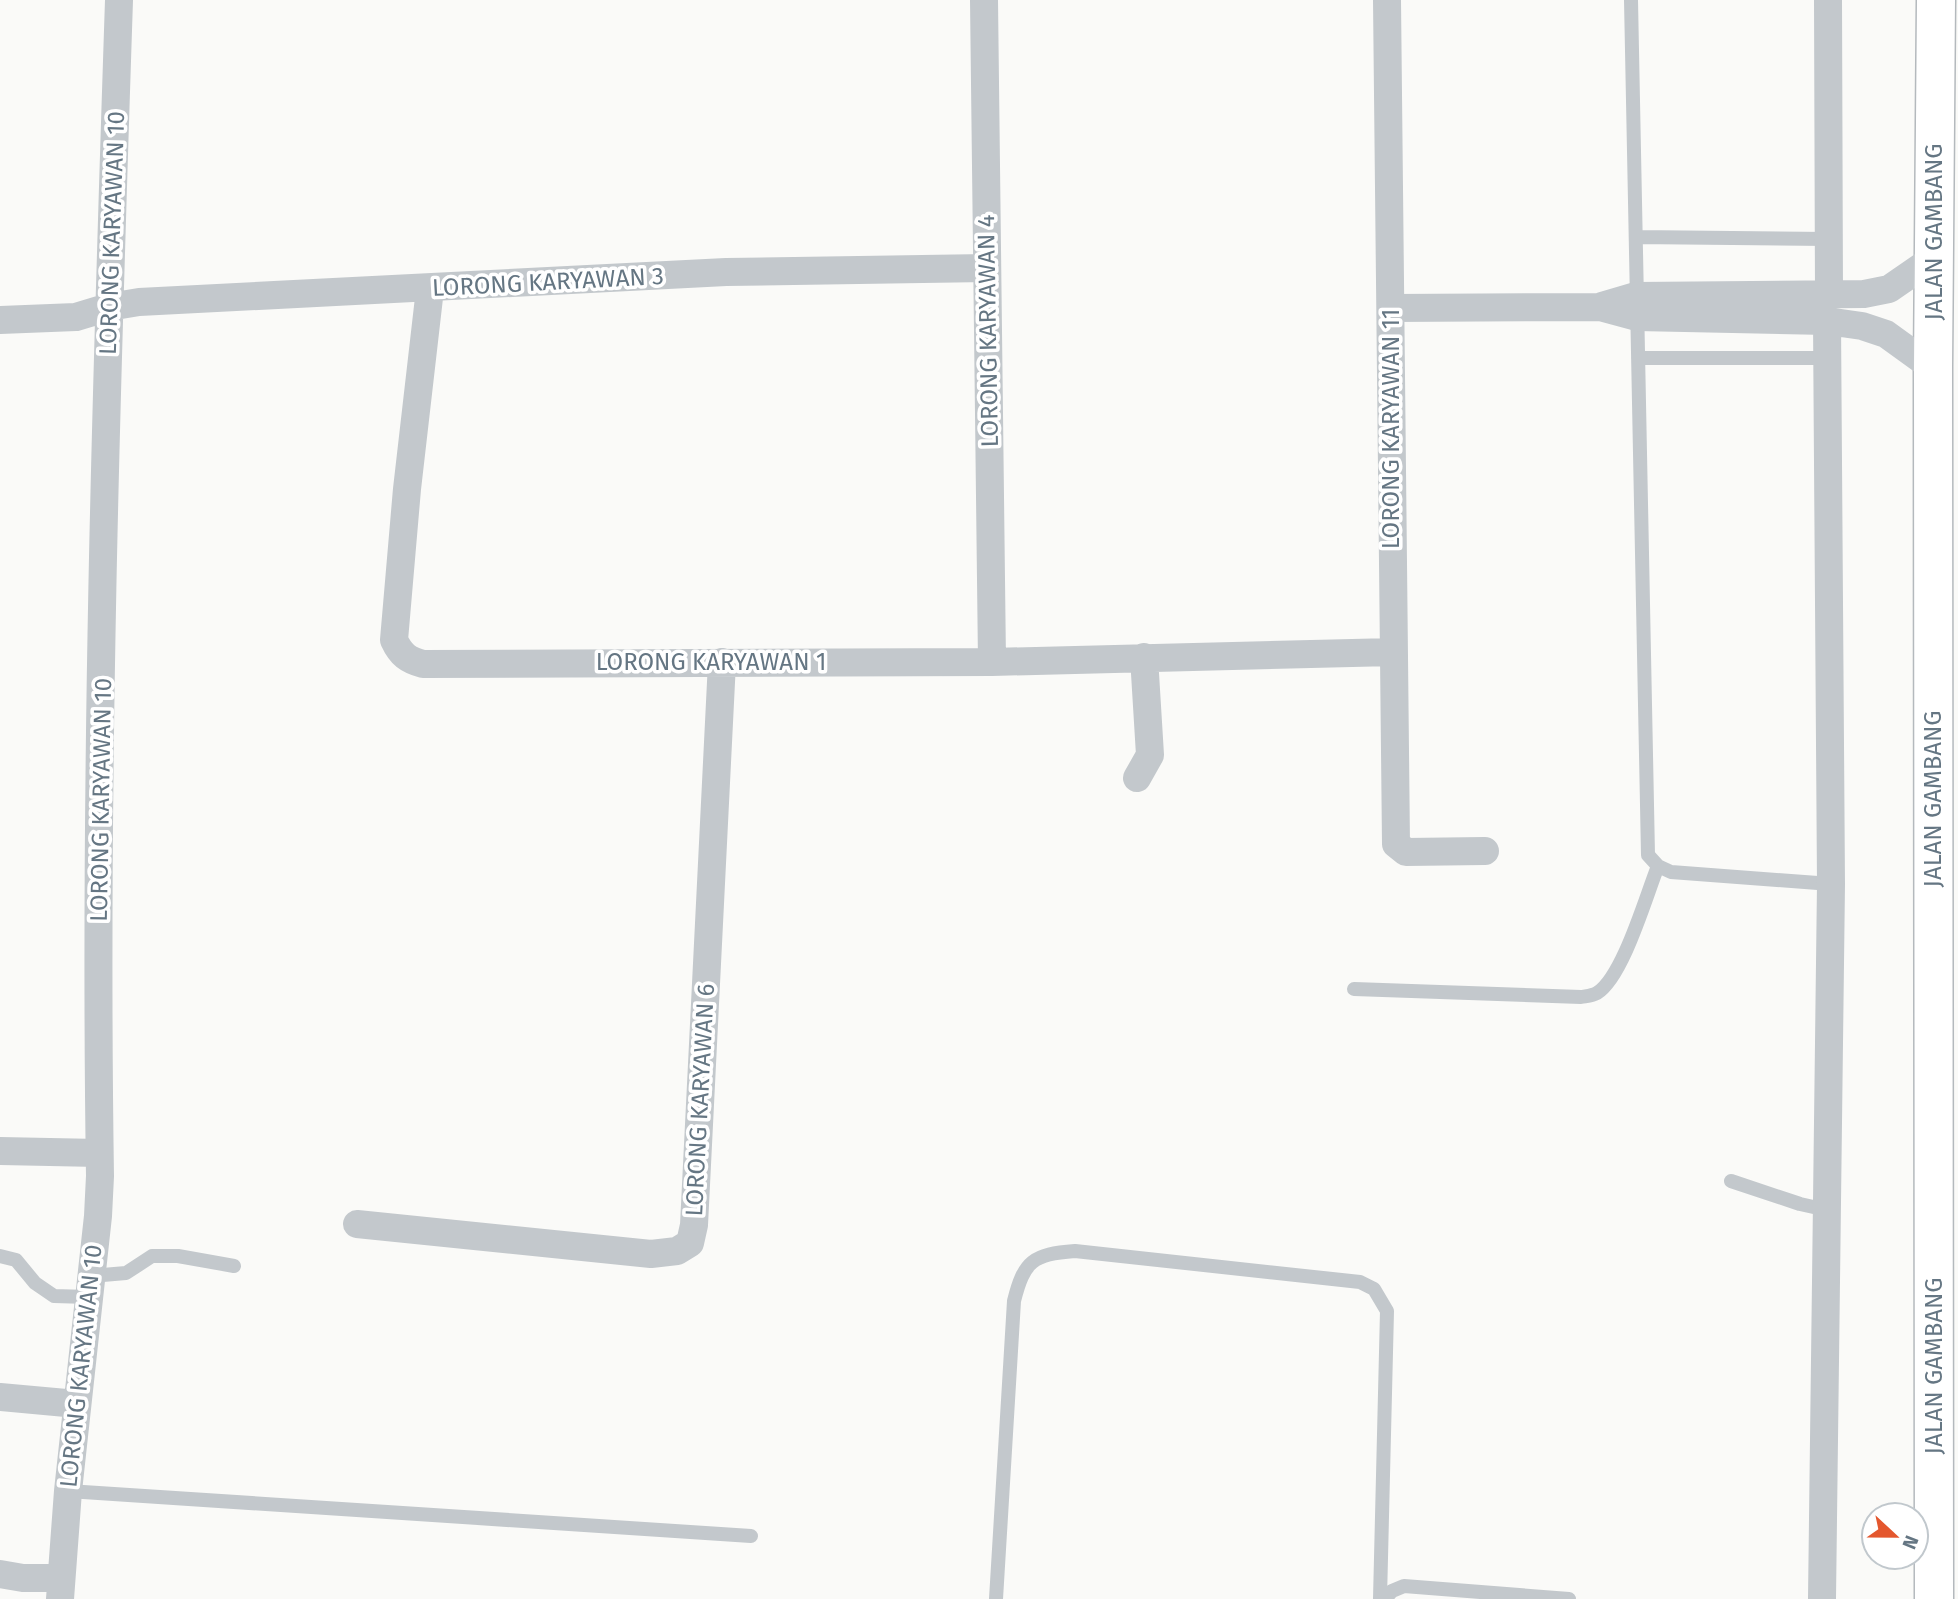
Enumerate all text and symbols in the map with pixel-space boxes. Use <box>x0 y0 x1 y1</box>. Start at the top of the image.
street label: LORONG KARYAWAN 10 <box>94 111 130 355</box>
street label: JALAN GAMBANG <box>1920 144 1948 320</box>
street label: LORONG KARYAWAN 4 <box>972 214 1004 448</box>
street label: LORONG KARYAWAN 3 <box>431 262 665 302</box>
street label: LORONG KARYAWAN 11 <box>1377 309 1405 549</box>
street label: LORONG KARYAWAN 1 <box>596 648 826 676</box>
street label: LORONG KARYAWAN 10 <box>85 678 117 922</box>
street label: JALAN GAMBANG <box>1919 711 1947 887</box>
street label: LORONG KARYAWAN 6 <box>680 983 720 1217</box>
street label: LORONG KARYAWAN 10 <box>54 1243 108 1489</box>
street label: JALAN GAMBANG <box>1920 1278 1948 1454</box>
north arrow <box>1860 1501 1930 1571</box>
text: N <box>1897 1532 1923 1552</box>

